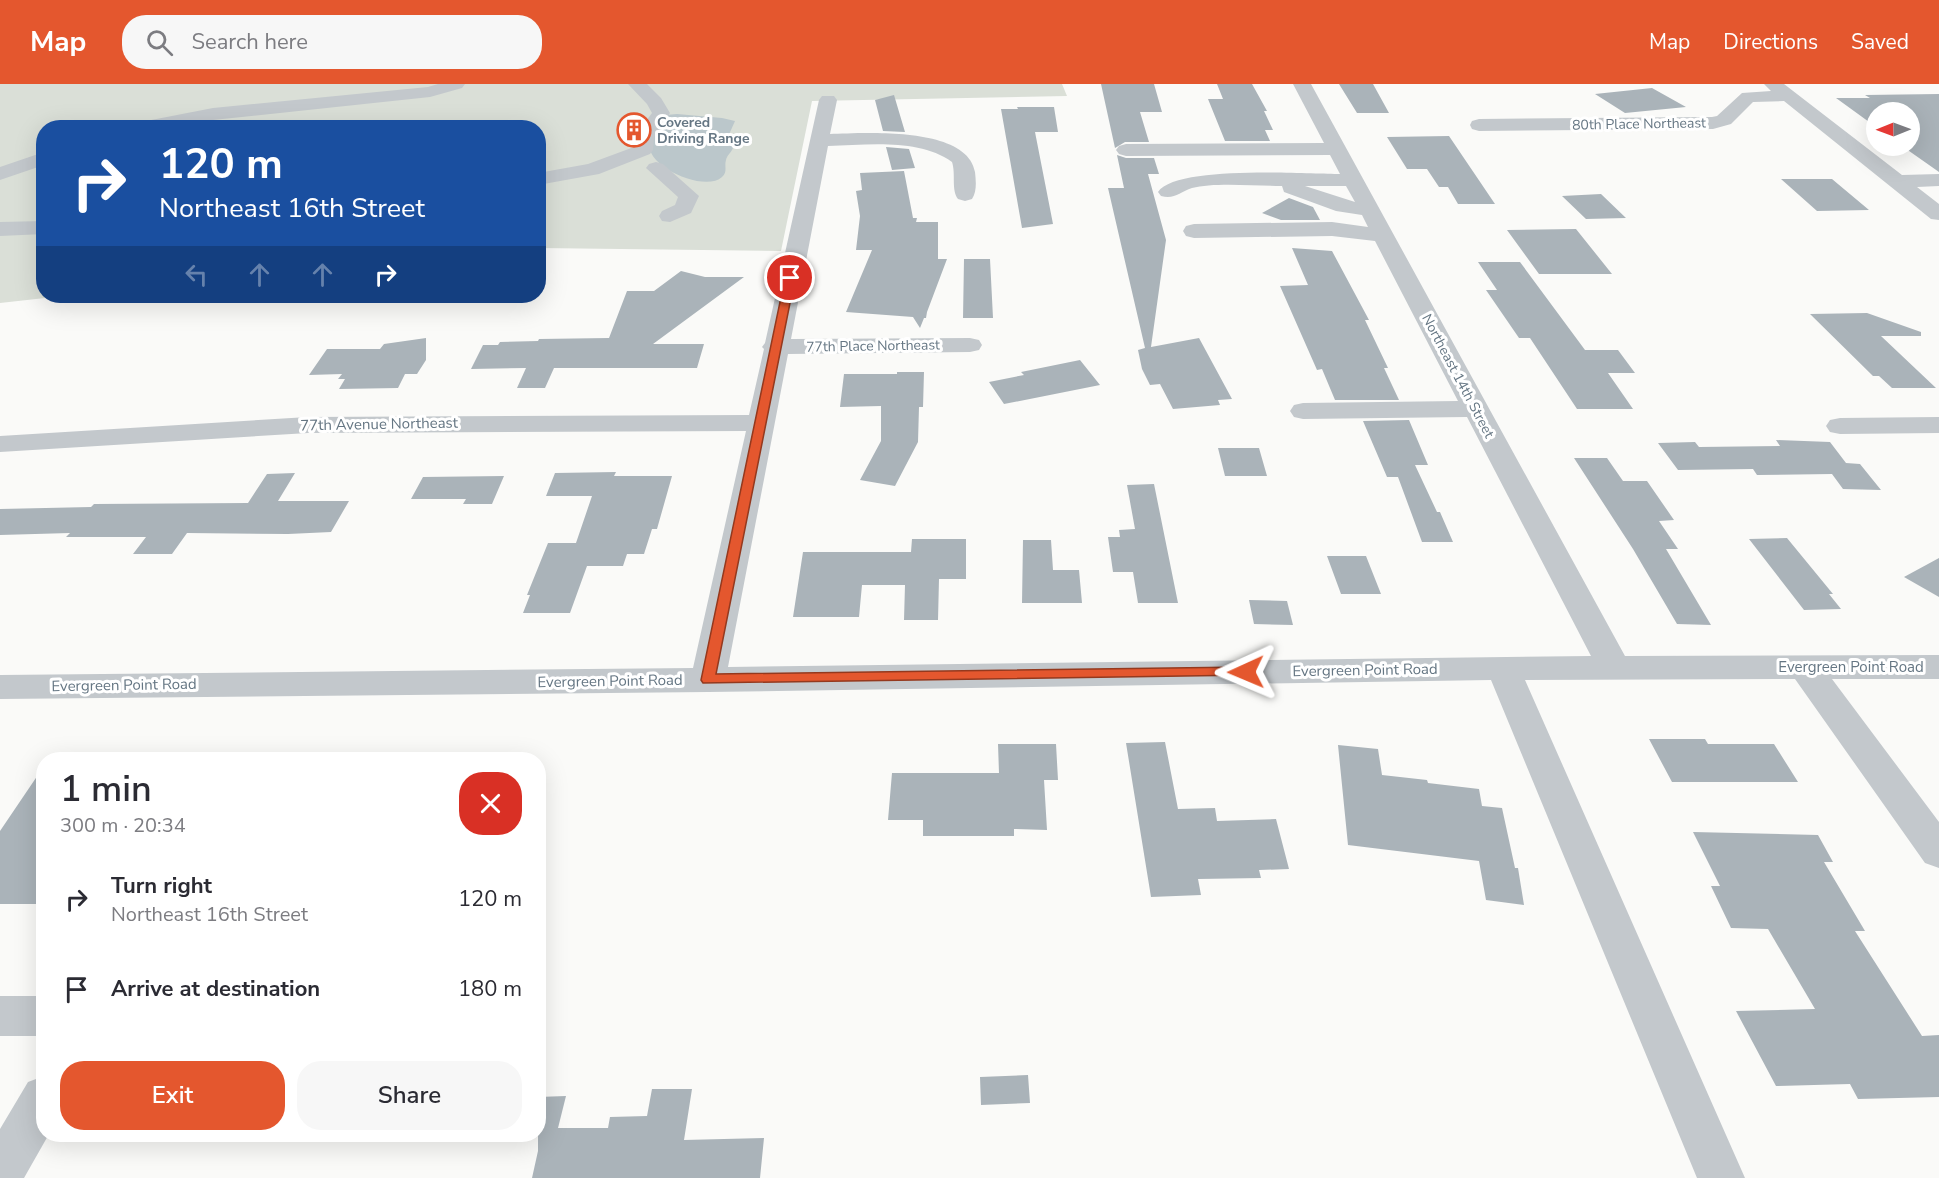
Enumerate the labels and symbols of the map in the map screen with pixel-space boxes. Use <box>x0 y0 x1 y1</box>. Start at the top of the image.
north arrow <box>1866 102 1920 156</box>
building icon: Covered Driving Range <box>616 112 652 148</box>
place label: Covered Driving Range <box>657 113 750 148</box>
street label: 80th Place Northeast <box>1572 113 1706 135</box>
pin <box>764 252 815 303</box>
street label: Northeast 14th Street <box>1417 311 1499 441</box>
street label: 77th Place Northeast <box>806 335 940 357</box>
street label: 77th Avenue Northeast <box>300 413 459 435</box>
position arrow <box>1214 640 1278 704</box>
street label: Evergreen Point Road <box>1778 657 1924 677</box>
street label: Evergreen Point Road <box>1292 659 1438 681</box>
street label: Evergreen Point Road <box>537 670 683 692</box>
street label: Evergreen Point Road <box>51 674 197 696</box>

